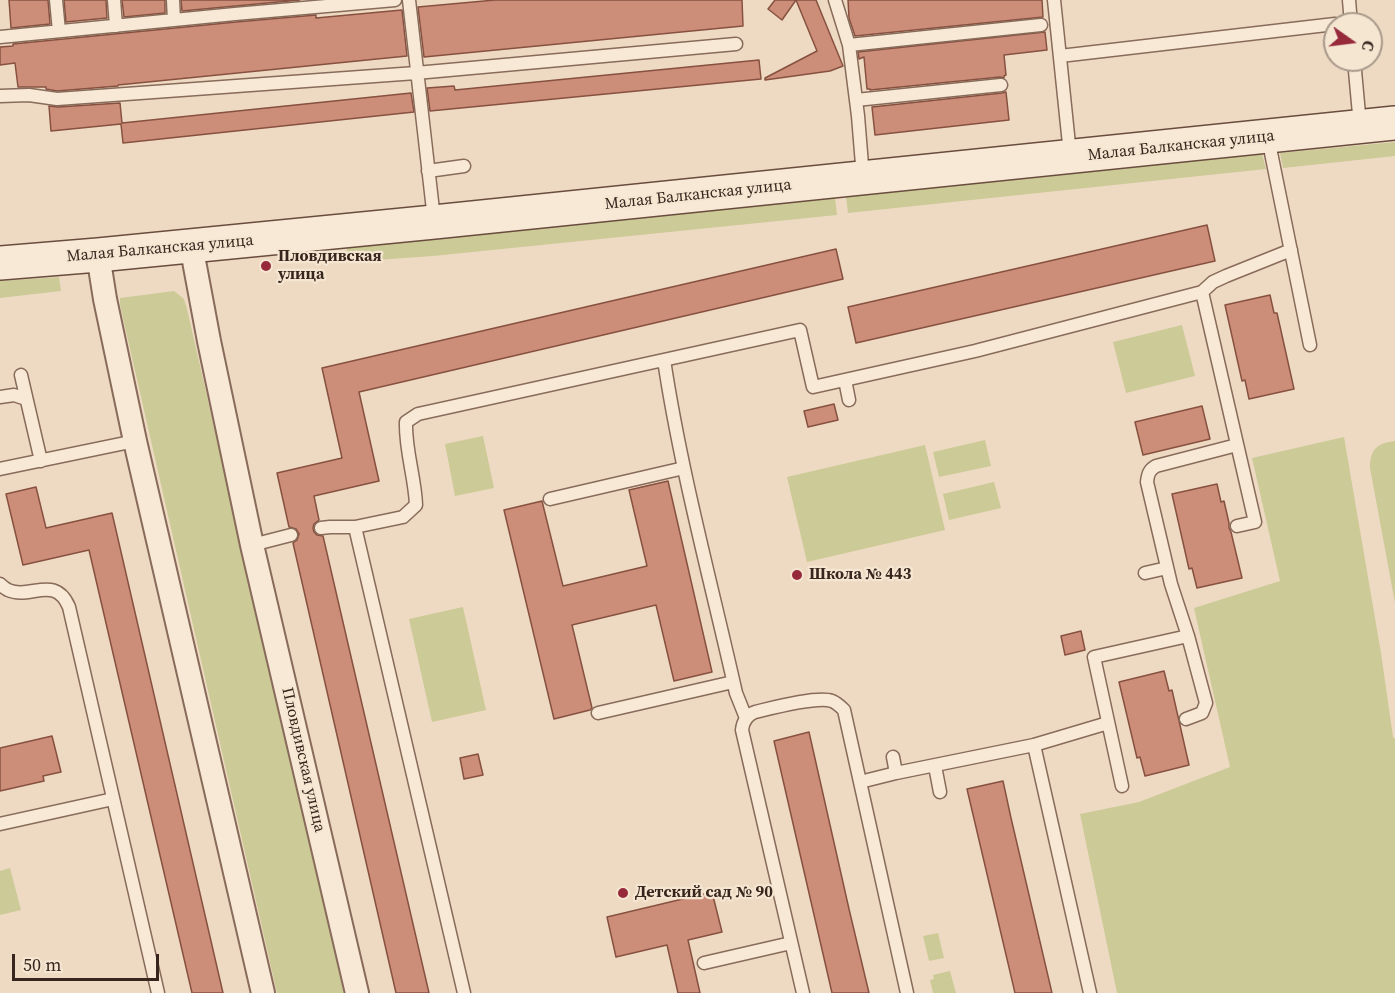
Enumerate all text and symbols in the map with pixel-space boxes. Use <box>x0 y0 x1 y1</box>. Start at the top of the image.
north arrow <box>1323 12 1383 72</box>
text: С <box>1357 38 1380 53</box>
street label: Малая Балканская улица <box>1087 127 1275 165</box>
street label: Малая Балканская улица <box>604 176 792 214</box>
street label: Малая Балканская улица <box>66 231 254 267</box>
place label: Пловдивская улица <box>278 247 382 285</box>
marker: Пловдивская улица <box>259 259 273 273</box>
place label: Школа № 443 <box>809 565 911 585</box>
marker: Школа № 443 <box>790 568 804 582</box>
street label: Пловдивская улица <box>277 686 329 834</box>
place label: Детский сад № 90 <box>635 883 773 903</box>
marker: Детский сад № 90 <box>616 886 630 900</box>
scale bar <box>15 942 162 980</box>
text: 50 m <box>23 952 61 977</box>

